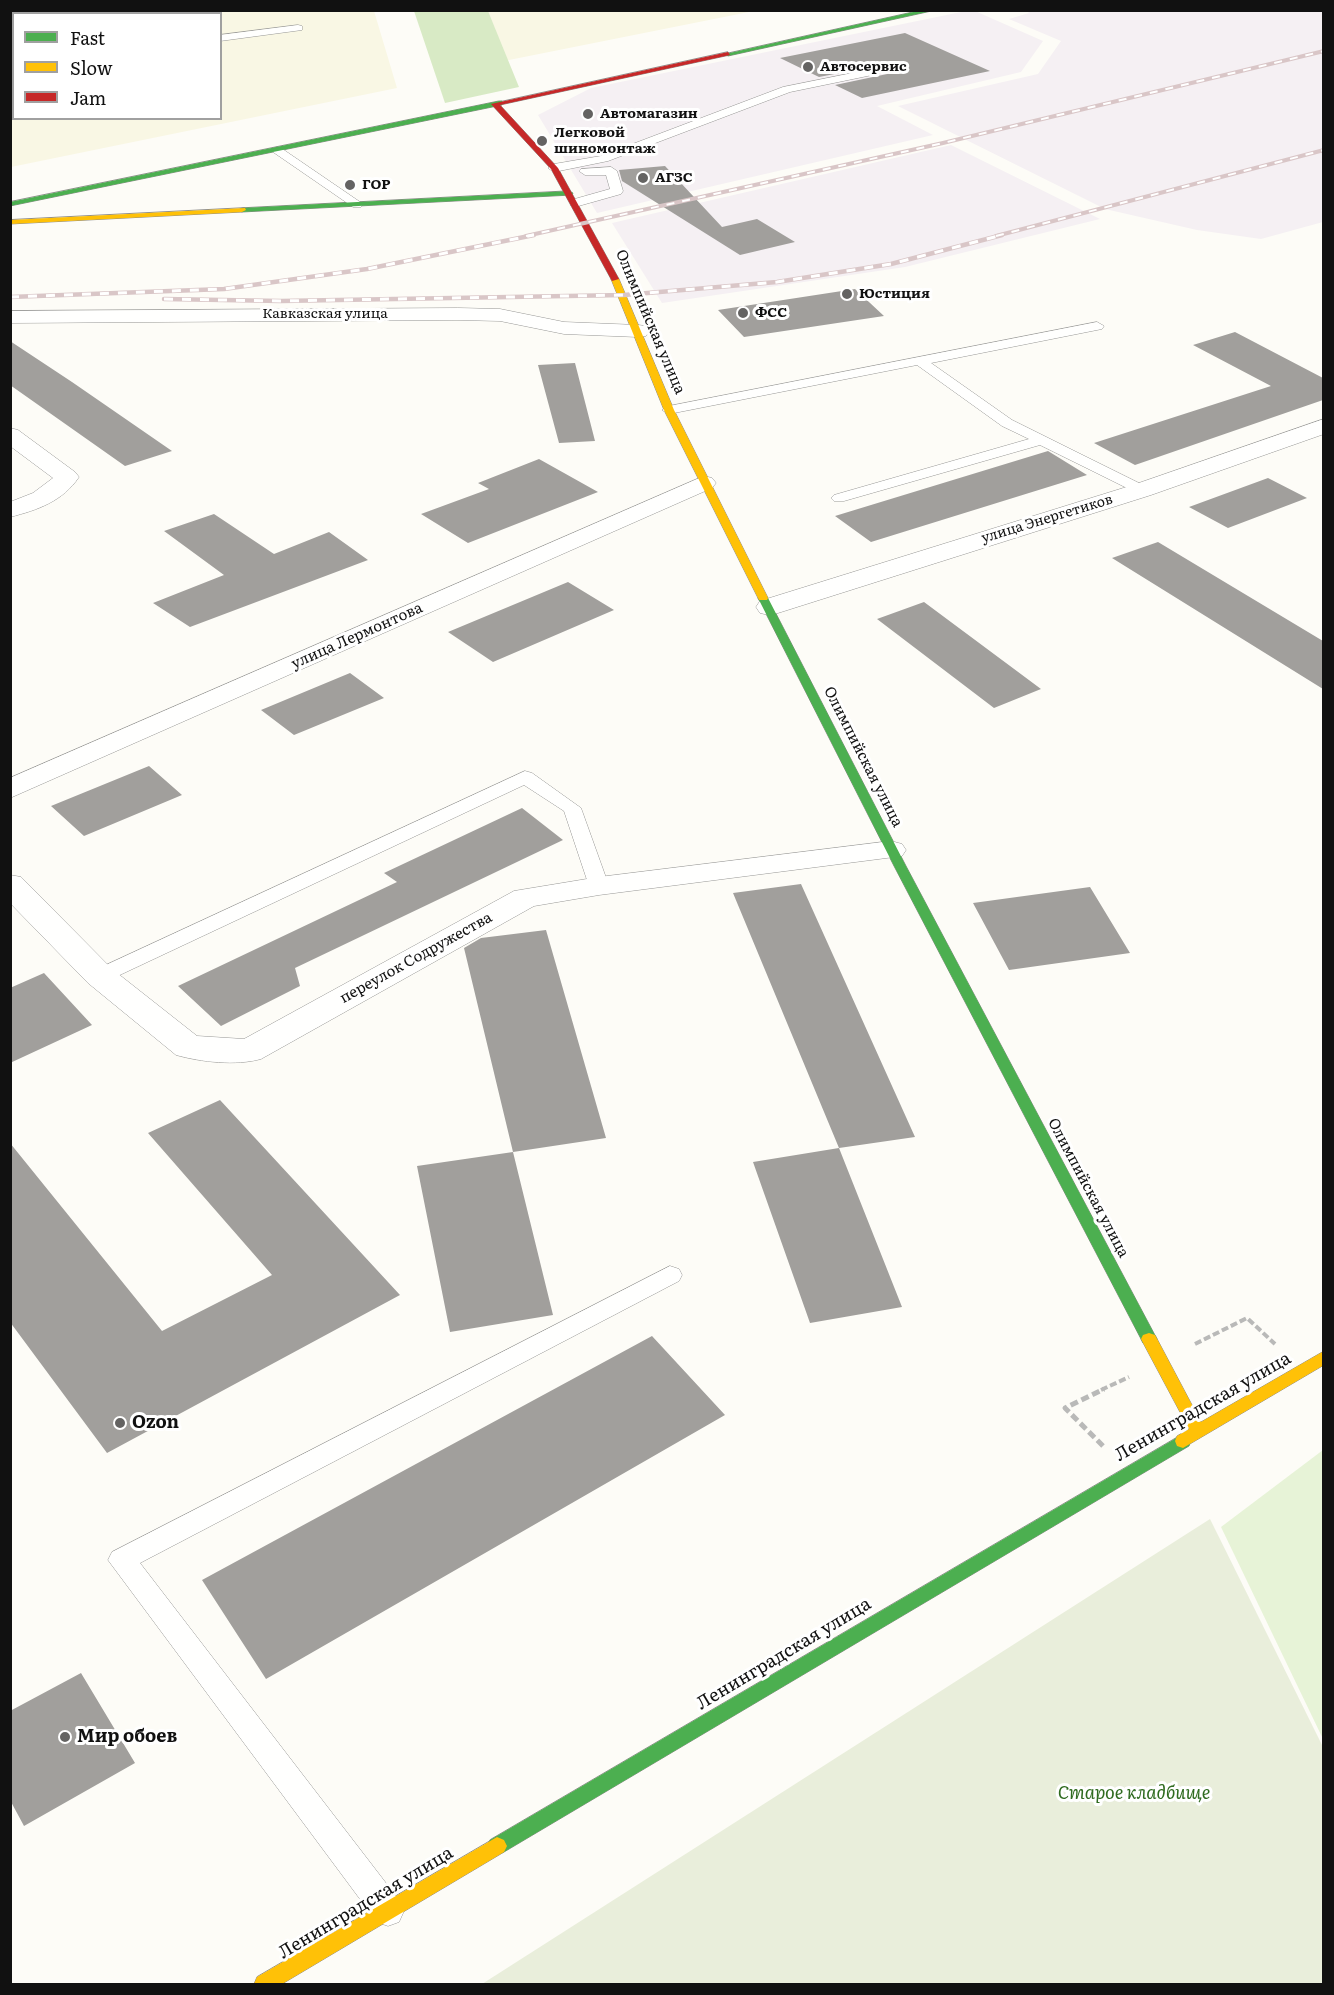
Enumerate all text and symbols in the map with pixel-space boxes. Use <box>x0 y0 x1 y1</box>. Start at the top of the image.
legend <box>12 12 222 120</box>
text: Fast <box>70 24 105 51</box>
text: Slow <box>70 54 112 81</box>
place label: Автосервис <box>820 59 907 75</box>
marker: Автосервис <box>801 60 815 74</box>
text: Jam <box>70 84 106 111</box>
place label: Автомагазин <box>600 106 698 122</box>
marker: Автомагазин <box>581 107 595 121</box>
place label: Легковой шиномонтаж <box>554 125 656 158</box>
marker: Легковой шиномонтаж <box>535 134 549 148</box>
place label: АГЗС <box>655 170 693 186</box>
marker: АГЗС <box>636 171 650 185</box>
place label: ГОР <box>362 177 390 193</box>
marker: ГОР <box>343 178 357 192</box>
street label: Олимпийская улица <box>611 247 689 397</box>
place label: Юстиция <box>859 286 930 302</box>
marker: Юстиция <box>840 287 854 301</box>
place label: ФСС <box>755 305 787 321</box>
street label: Кавказская улица <box>262 306 388 322</box>
marker: ФСС <box>736 306 750 320</box>
street label: улица Энергетиков <box>979 491 1115 547</box>
street label: улица Лермонтова <box>289 599 425 673</box>
street label: Олимпийская улица <box>820 684 906 830</box>
street label: переулок Содружества <box>337 909 495 1007</box>
street label: Олимпийская улица <box>1044 1115 1132 1261</box>
street label: Ленинградская улица <box>1111 1348 1295 1466</box>
place label: Ozon <box>132 1412 179 1434</box>
marker: Ozon <box>113 1416 127 1430</box>
street label: Ленинградская улица <box>693 1593 875 1715</box>
place label: Мир обоев <box>77 1726 177 1748</box>
marker: Мир обоев <box>58 1730 72 1744</box>
park label: Старое кладбище <box>1058 1783 1210 1805</box>
street label: Ленинградская улица <box>275 1842 457 1964</box>

